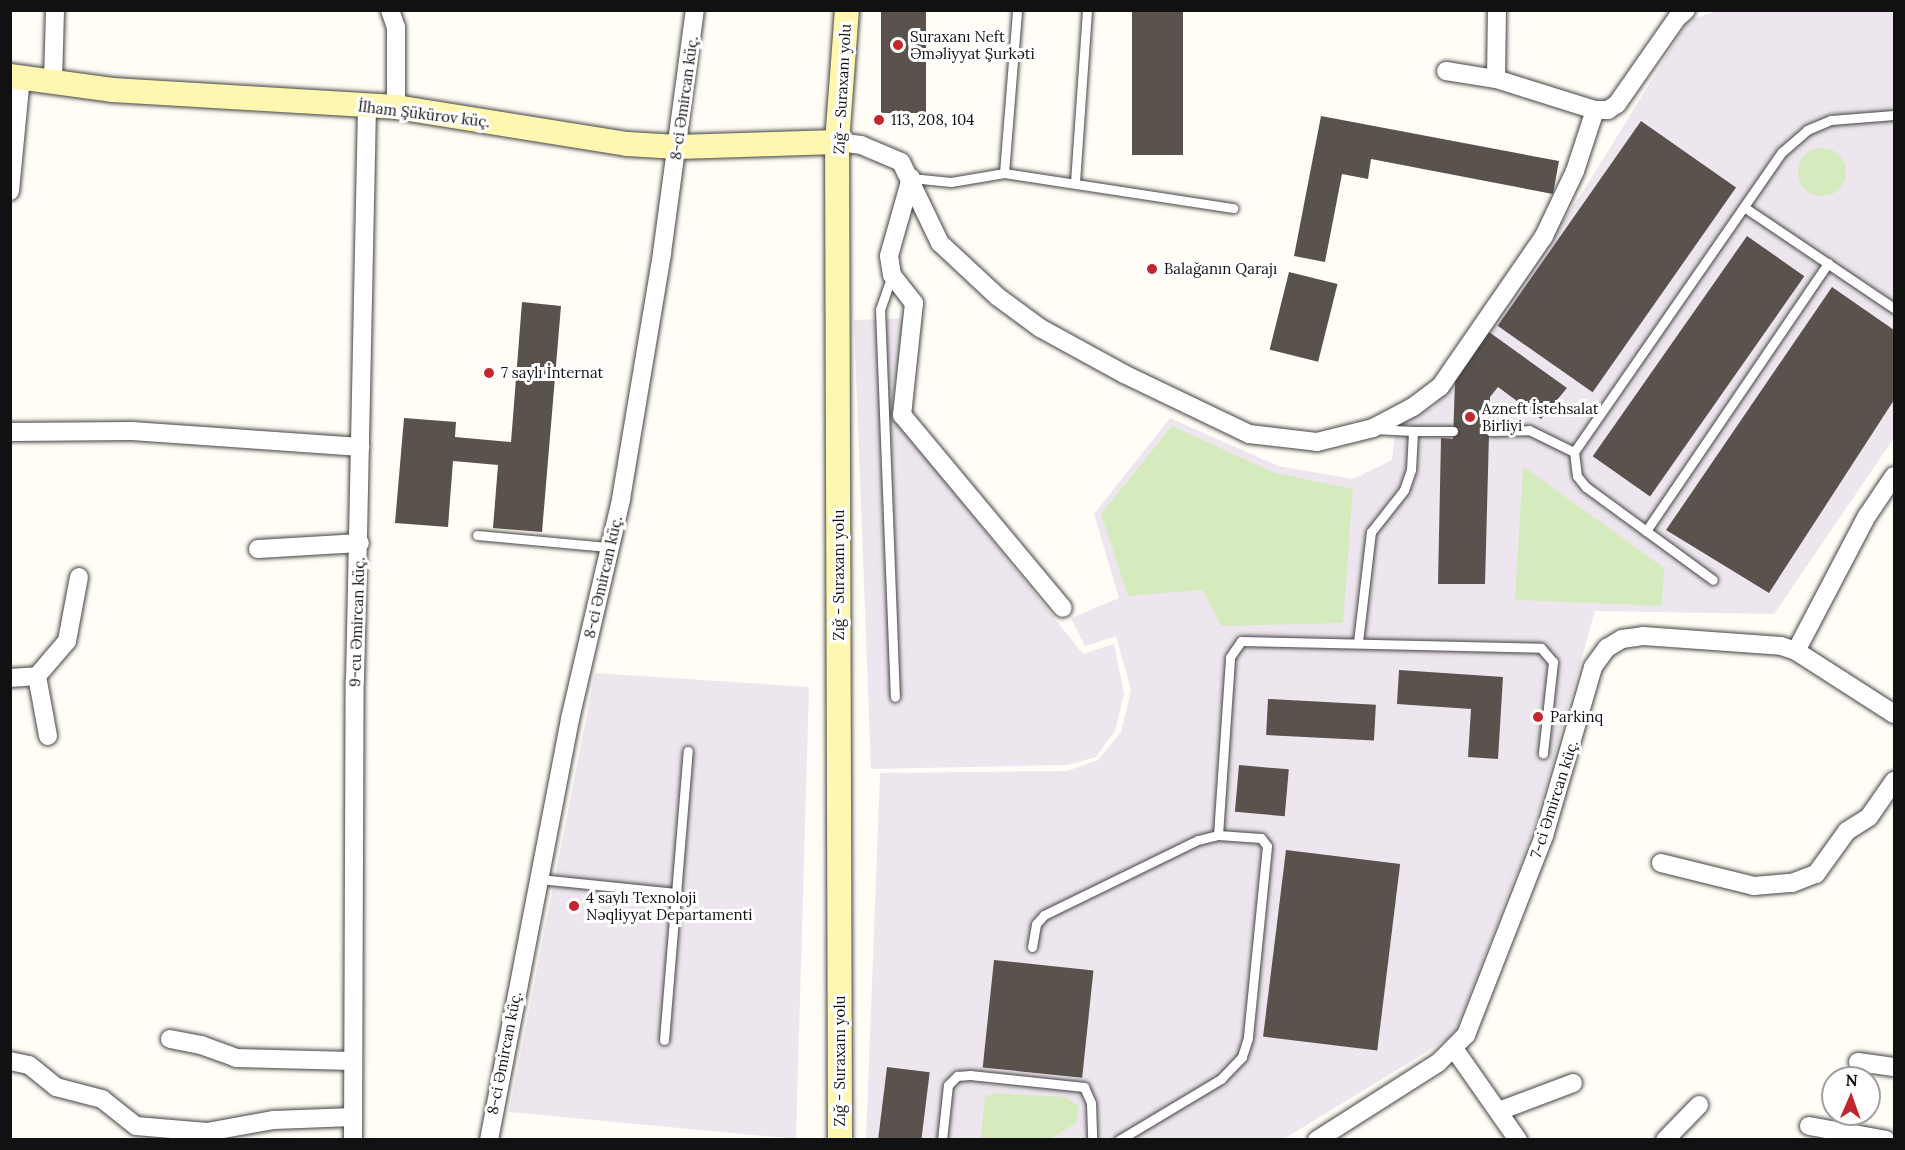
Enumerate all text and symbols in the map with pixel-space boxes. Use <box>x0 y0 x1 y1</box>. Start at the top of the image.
street label: Zığ - Suraxanı yolu <box>830 23 854 155</box>
place label: Suraxanı Neft Əməliyyat Şurkəti <box>910 27 1035 62</box>
street label: 8-ci Əmircan küç. <box>666 35 702 161</box>
marker: Suraxanı Neft Əməliyyat Şurkəti <box>891 38 905 52</box>
street label: İlham Şükürov küç. <box>357 97 491 131</box>
place label: 113, 208, 104 <box>891 111 974 129</box>
marker: 113, 208, 104 <box>872 113 886 127</box>
place label: Balağanın Qarajı <box>1164 260 1277 278</box>
marker: Balağanın Qarajı <box>1145 262 1159 276</box>
place label: 7 saylı İnternat <box>501 364 603 382</box>
marker: 7 saylı İnternat <box>482 366 496 380</box>
place label: Azneft İstehsalat Birliyi <box>1482 399 1599 434</box>
marker: Azneft İstehsalat Birliyi <box>1463 410 1477 424</box>
street label: Zığ - Suraxanı yolu <box>830 510 848 640</box>
street label: 8-ci Əmircan küç. <box>580 514 626 640</box>
street label: 9-cu Əmircan küç. <box>346 557 368 687</box>
place label: Parkinq <box>1550 708 1603 726</box>
marker: Parkinq <box>1531 710 1545 724</box>
street label: 7-ci Əmircan küç. <box>1526 738 1582 860</box>
place label: 4 saylı Texnoloji Nəqliyyat Departamenti <box>586 888 753 923</box>
marker: 4 saylı Texnoloji Nəqliyyat Departamenti <box>567 899 581 913</box>
street label: 8-ci Əmircan küç. <box>483 990 525 1116</box>
street label: Zığ - Suraxanı yolu <box>831 996 849 1126</box>
north arrow <box>1821 1066 1881 1126</box>
text: N <box>1845 1070 1858 1090</box>

